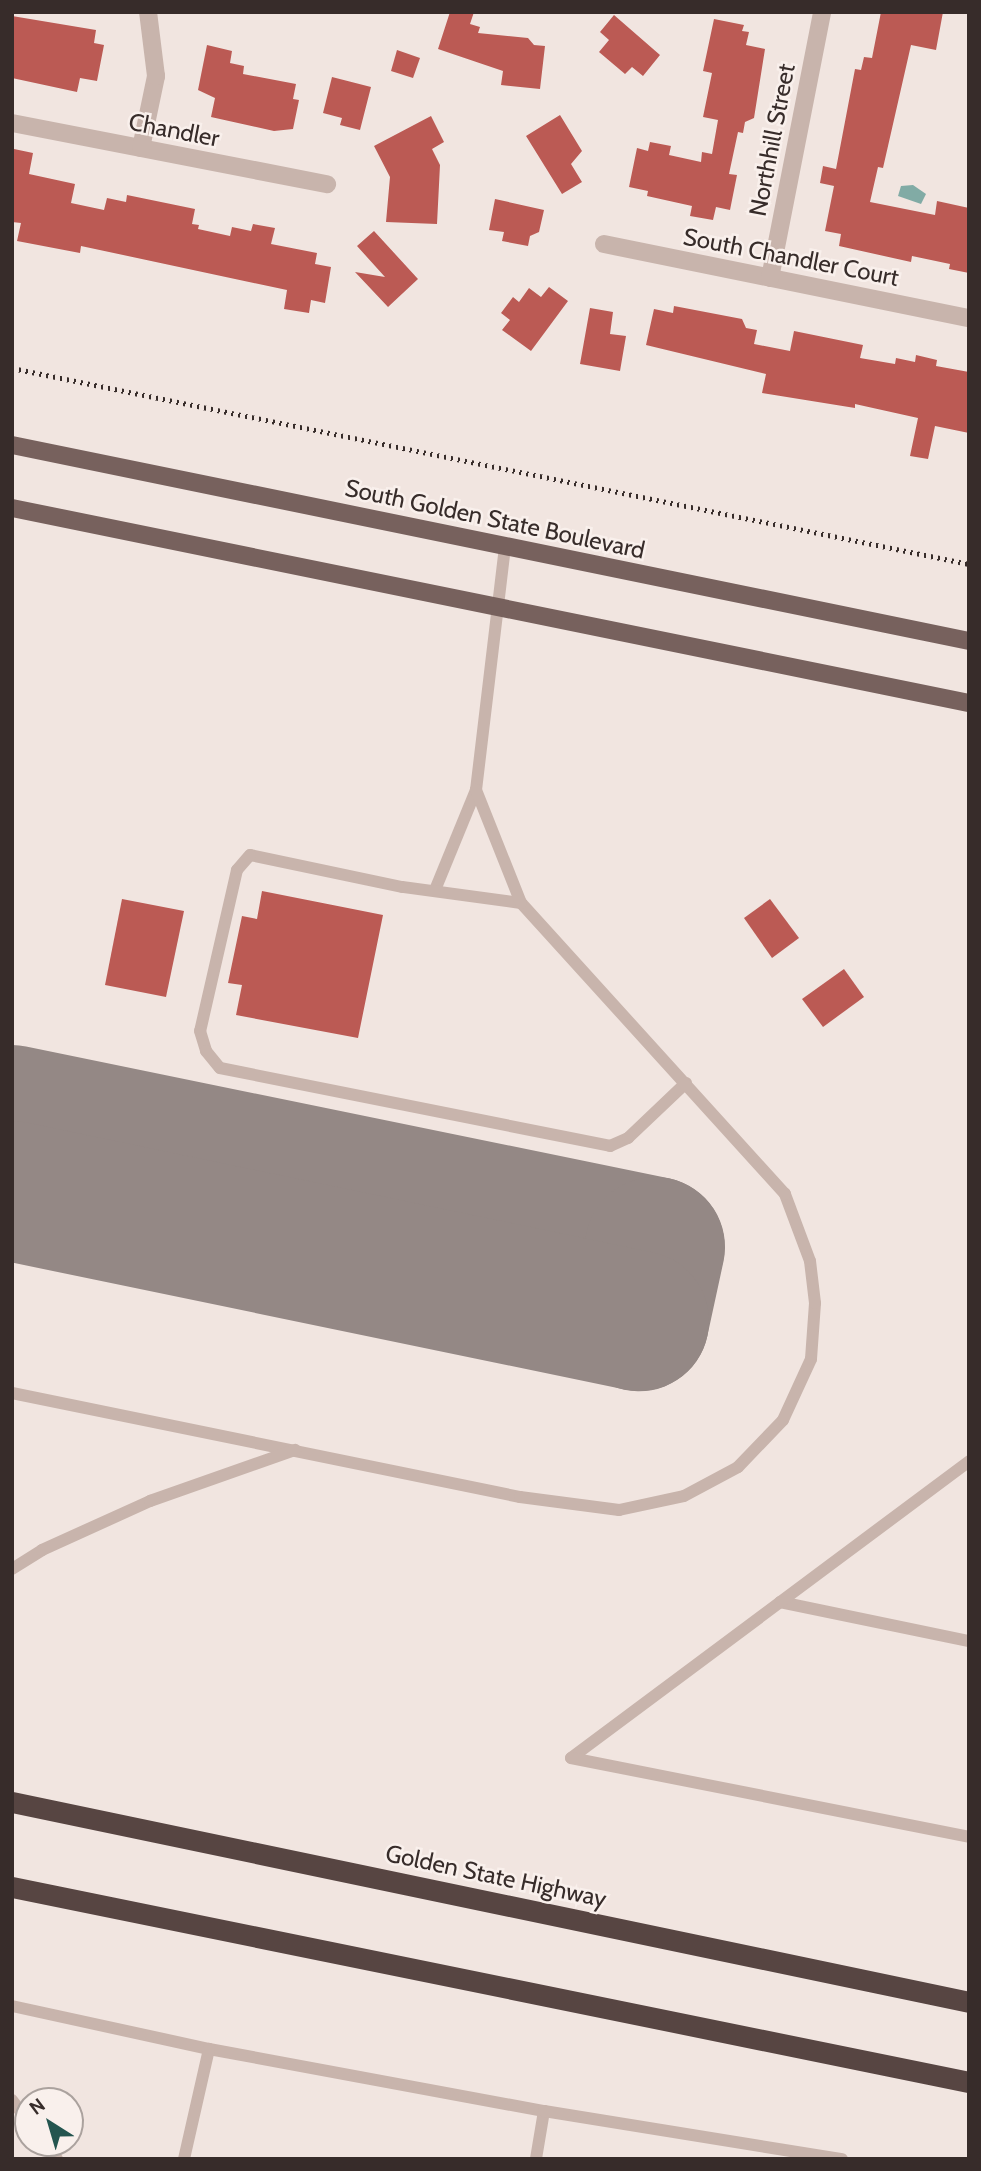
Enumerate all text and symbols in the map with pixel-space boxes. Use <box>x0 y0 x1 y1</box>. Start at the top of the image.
street label: Northhill Street <box>743 61 801 219</box>
street label: Chandler <box>126 107 222 153</box>
street label: South Chandler Court <box>681 222 901 292</box>
street label: South Golden State Boulevard <box>342 473 648 565</box>
street label: Golden State Highway <box>383 1839 609 1913</box>
north arrow <box>14 2087 84 2157</box>
text: N <box>25 2093 50 2120</box>

